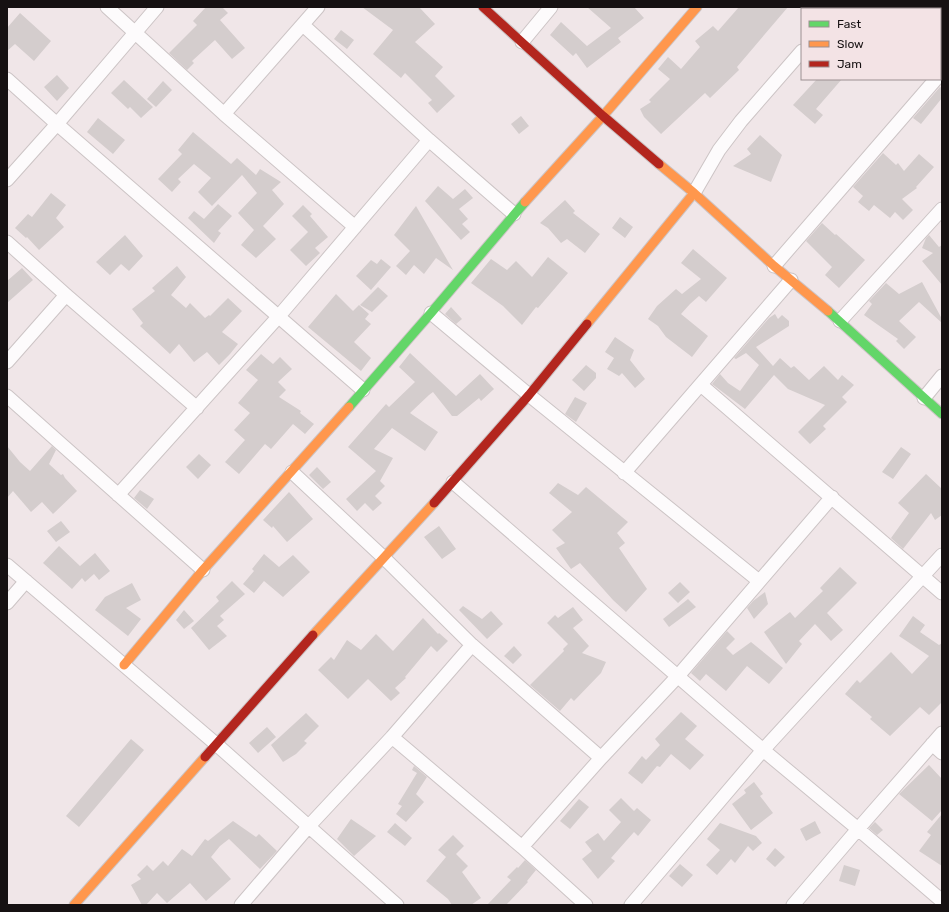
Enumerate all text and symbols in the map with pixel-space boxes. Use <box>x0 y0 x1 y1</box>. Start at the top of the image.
legend <box>801 8 941 80</box>
text: Fast <box>837 17 861 31</box>
text: Slow <box>837 37 864 51</box>
text: Jam <box>837 57 862 71</box>

